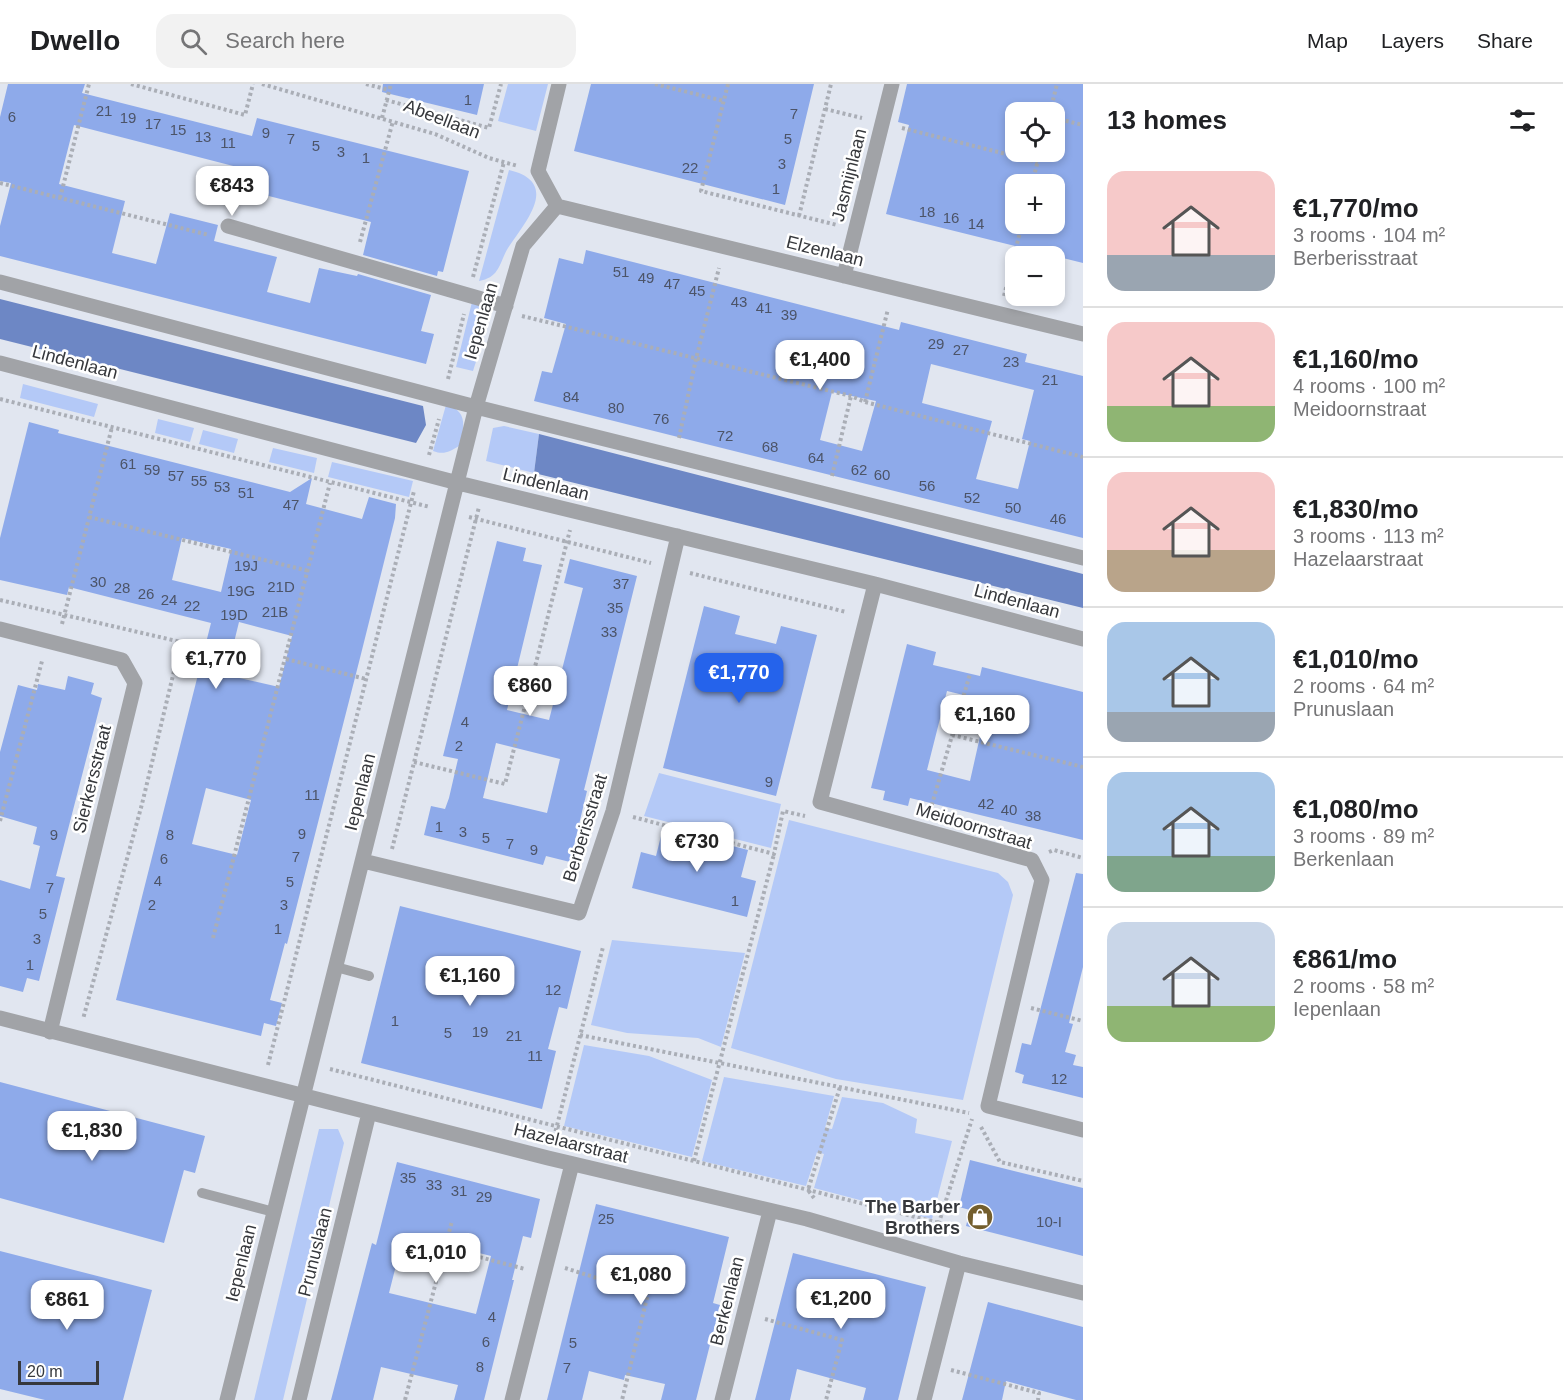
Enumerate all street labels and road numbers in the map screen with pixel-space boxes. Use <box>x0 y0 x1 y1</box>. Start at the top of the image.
street label: Abeellaan <box>401 95 483 143</box>
street label: Jasmijnlaan <box>828 126 870 224</box>
street label: Elzenlaan <box>784 232 866 270</box>
street label: Iepenlaan <box>460 280 502 362</box>
street label: Lindenlaan <box>30 341 120 383</box>
street label: Lindenlaan <box>501 464 591 504</box>
street label: Lindenlaan <box>972 580 1062 622</box>
street label: Sierkersstraat <box>69 723 115 835</box>
street label: Iepenlaan <box>341 751 379 833</box>
street label: Berberisstraat <box>559 772 611 884</box>
street label: Meidoornstraat <box>914 799 1034 853</box>
street label: Hazelaarstraat <box>512 1119 630 1167</box>
street label: Prunuslaan <box>294 1205 336 1299</box>
street label: Iepenlaan <box>222 1222 260 1304</box>
street label: Berkenlaan <box>706 1254 748 1348</box>

